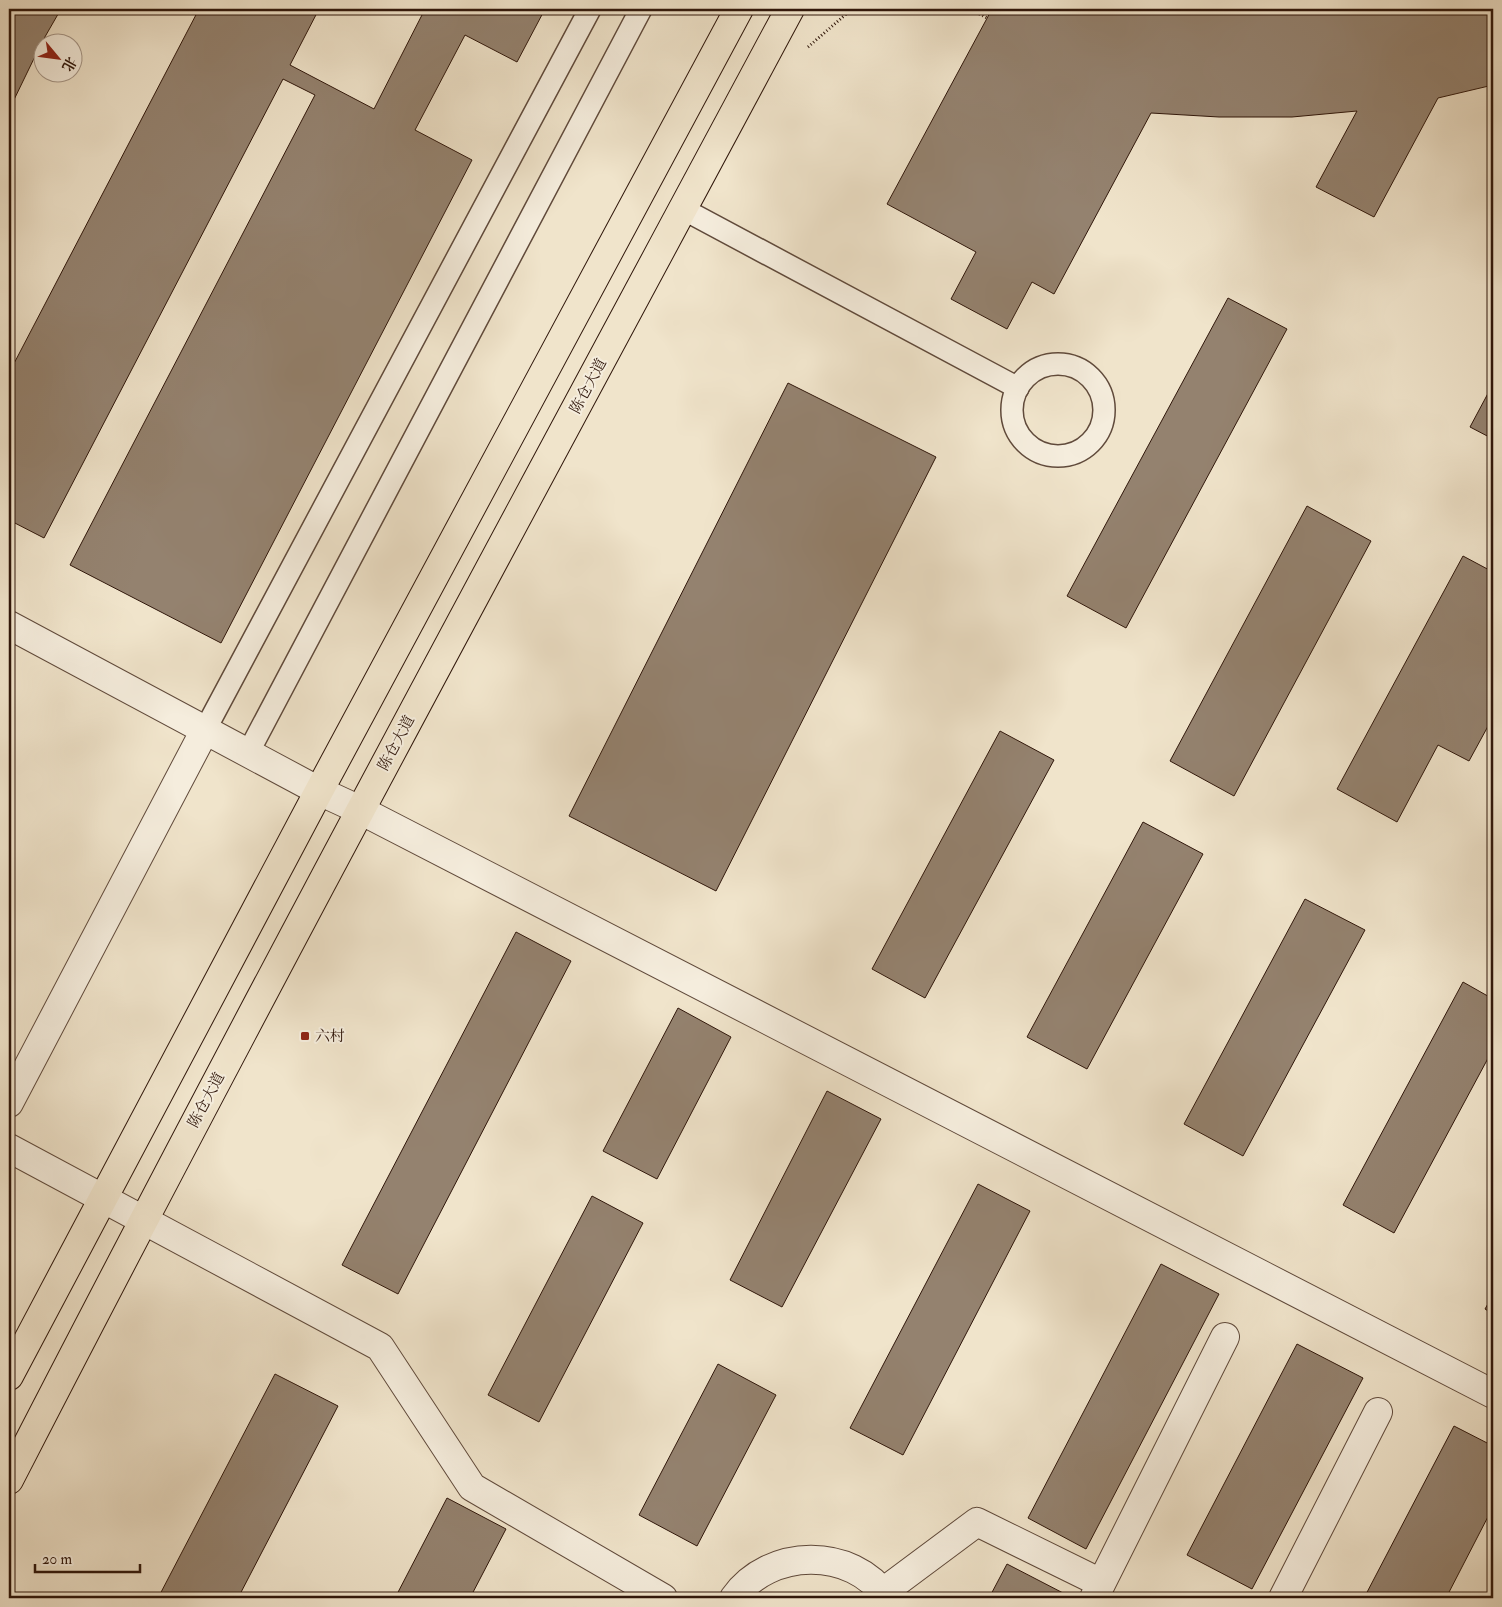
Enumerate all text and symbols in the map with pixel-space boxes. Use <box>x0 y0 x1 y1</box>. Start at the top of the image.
north arrow <box>32 32 82 82</box>
text: 北 <box>58 54 80 74</box>
street label: 陈仓大道 <box>566 355 611 417</box>
street label: 陈仓大道 <box>374 712 419 774</box>
place label: 六村 <box>315 1027 345 1046</box>
marker: 六村 <box>299 1030 311 1042</box>
street label: 陈仓大道 <box>184 1069 229 1131</box>
scale bar <box>35 1542 140 1574</box>
text: 20 m <box>42 1550 72 1569</box>

